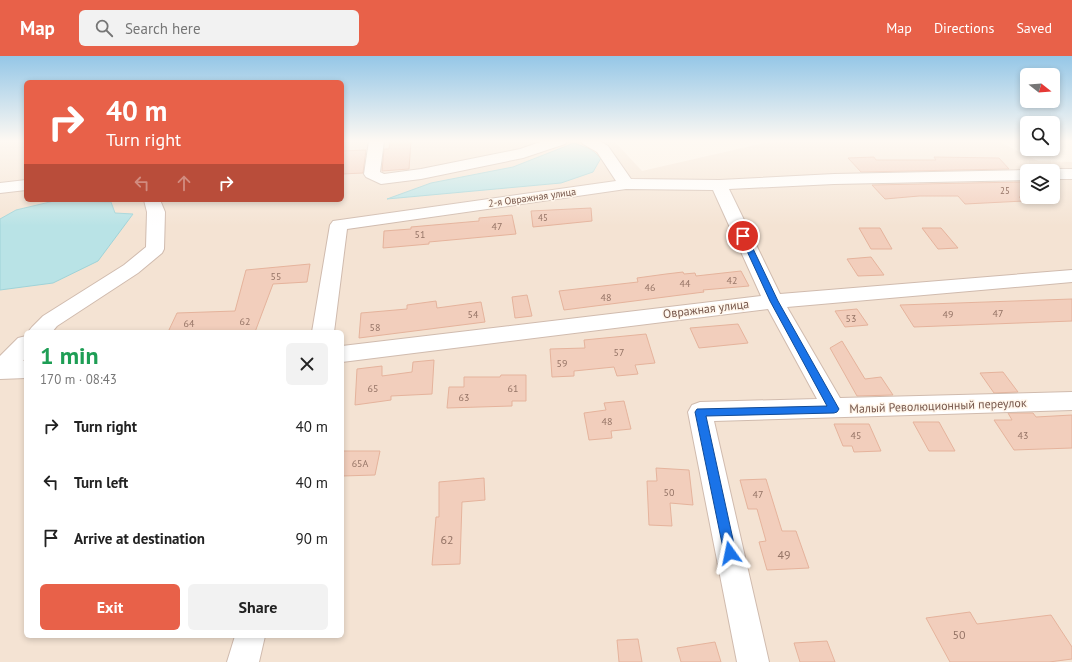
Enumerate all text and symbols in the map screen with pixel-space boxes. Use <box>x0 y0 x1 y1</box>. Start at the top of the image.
search box <box>79 10 359 46</box>
text: Map <box>20 16 55 40</box>
icon: search <box>93 17 115 39</box>
text: Search here <box>125 19 201 38</box>
text: Map <box>886 19 912 37</box>
text: Directions <box>934 19 994 37</box>
text: Saved <box>1016 19 1052 37</box>
north arrow <box>1020 68 1060 108</box>
map controls <box>1020 68 1060 204</box>
text: 40 m <box>106 92 167 129</box>
icon: right <box>40 96 92 148</box>
button: search <box>1020 116 1060 156</box>
text: Turn right <box>106 128 181 151</box>
button: layers <box>1020 164 1060 204</box>
icon: left <box>131 172 153 194</box>
icon: ahead <box>173 172 195 194</box>
icon: right <box>215 172 237 194</box>
street label: 2-я Овражная улица <box>487 185 577 210</box>
house number: 25 <box>1000 185 1010 196</box>
house number: 45 <box>538 212 548 223</box>
pin <box>726 219 760 253</box>
house number: 47 <box>492 220 502 233</box>
icon: arrive <box>732 225 754 247</box>
house number: 51 <box>415 228 425 241</box>
house number: 55 <box>271 270 281 283</box>
house number: 42 <box>727 274 737 287</box>
house number: 44 <box>680 277 691 290</box>
house number: 46 <box>645 281 655 294</box>
house number: 48 <box>601 291 611 304</box>
street label: Овражная улица <box>662 296 750 321</box>
house number: 47 <box>993 307 1003 320</box>
house number: 54 <box>468 308 479 321</box>
house number: 49 <box>943 308 953 321</box>
house number: 53 <box>846 312 856 325</box>
house number: 62 <box>240 315 250 328</box>
house number: 64 <box>184 317 195 330</box>
house number: 58 <box>370 321 380 334</box>
text: 1 min <box>40 340 99 371</box>
button: close <box>286 343 328 385</box>
house number: 57 <box>614 346 624 359</box>
house number: 59 <box>557 357 567 370</box>
text: 170 m · 08:43 <box>40 371 117 388</box>
house number: 65 <box>368 382 378 395</box>
house number: 61 <box>508 382 518 395</box>
house number: 63 <box>459 391 469 404</box>
street label: Малый Революционный переулок <box>849 395 1027 416</box>
icon: right <box>40 415 62 437</box>
house number: 48 <box>602 415 612 428</box>
text: Turn right <box>74 417 137 436</box>
text: 40 m <box>295 417 328 436</box>
house number: 45 <box>851 429 861 442</box>
house number: 43 <box>1018 429 1028 442</box>
house number: 65А <box>352 457 369 470</box>
icon: left <box>40 471 62 493</box>
text: Turn left <box>74 473 128 492</box>
text: 40 m <box>295 473 328 492</box>
house number: 50 <box>664 486 675 499</box>
house number: 47 <box>753 488 763 501</box>
icon: arrive <box>40 527 62 549</box>
text: Arrive at destination <box>74 529 205 548</box>
text: 90 m <box>295 529 328 548</box>
house number: 62 <box>440 532 454 547</box>
position arrow <box>709 532 751 574</box>
house number: 49 <box>777 547 791 562</box>
button: Exit <box>40 584 180 630</box>
button: Share <box>188 584 328 630</box>
house number: 50 <box>952 627 966 642</box>

